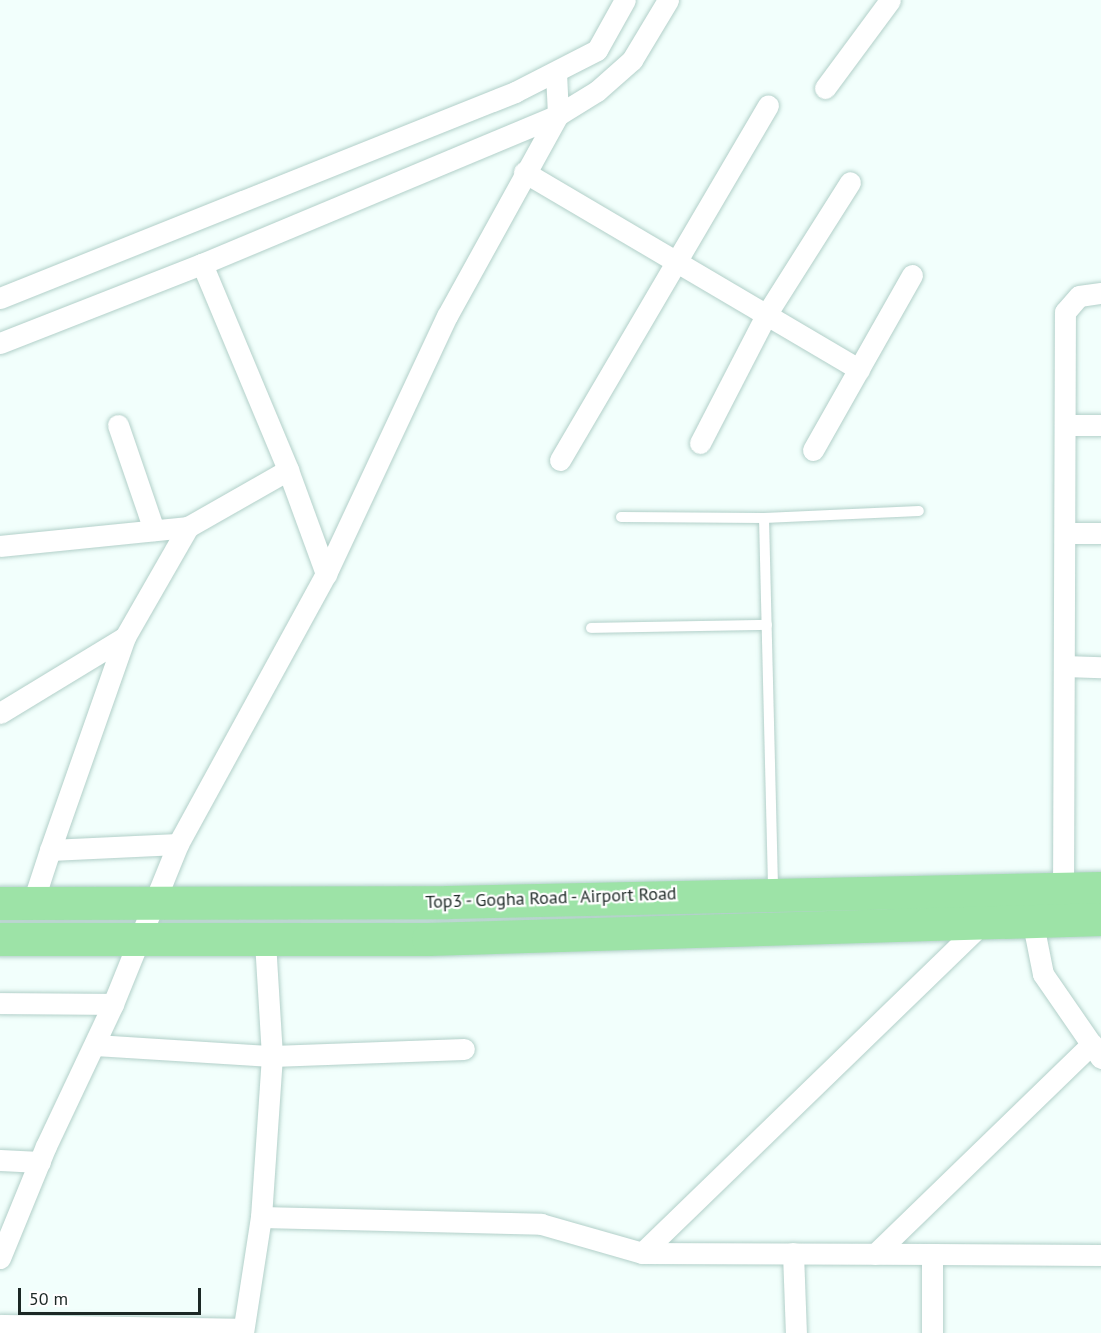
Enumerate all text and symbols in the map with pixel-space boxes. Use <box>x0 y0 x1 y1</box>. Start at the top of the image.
street label: Top3 - Gogha Road - Airport Road <box>422 883 680 913</box>
scale bar <box>21 1276 204 1314</box>
text: 50 m <box>29 1287 68 1310</box>

